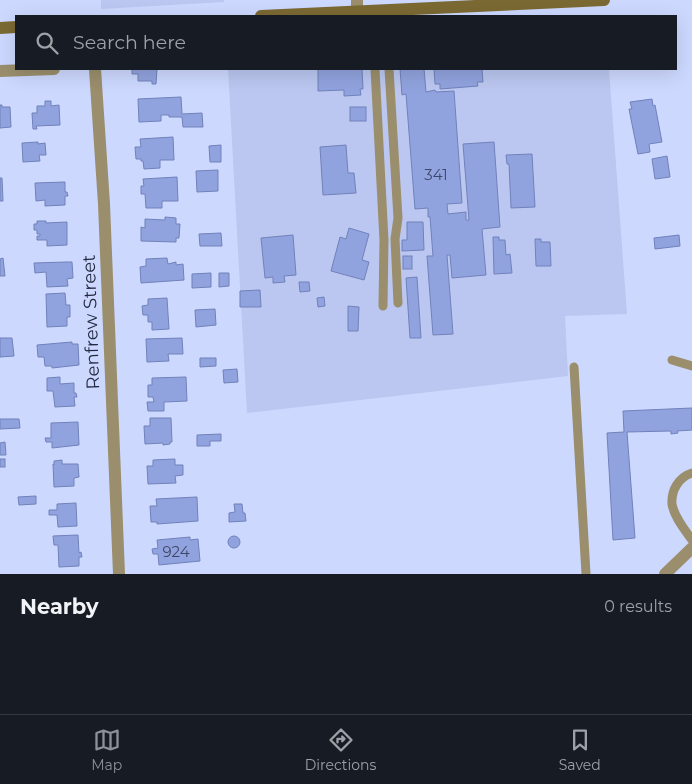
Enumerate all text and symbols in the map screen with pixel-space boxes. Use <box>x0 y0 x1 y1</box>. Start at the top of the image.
search box <box>15 15 677 70</box>
icon: search <box>33 29 61 57</box>
text: Search here <box>73 31 186 54</box>
house number: 341 <box>424 165 448 184</box>
street label: Renfrew Street <box>78 254 104 390</box>
house number: 924 <box>162 542 190 561</box>
text: Nearby <box>20 594 99 619</box>
text: 0 results <box>604 597 672 616</box>
tab: Map <box>91 726 122 774</box>
tab: Directions <box>305 726 376 774</box>
tab: Saved <box>559 726 601 774</box>

